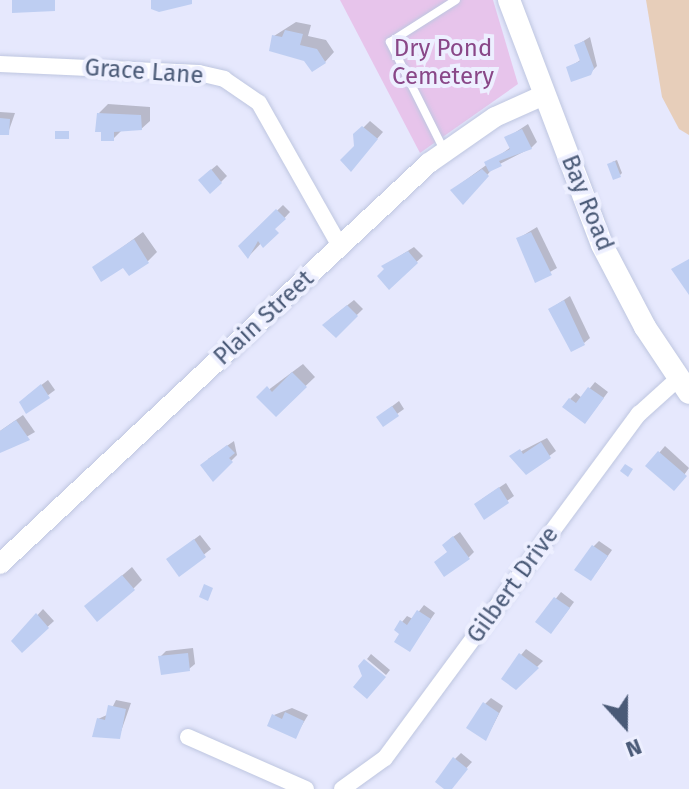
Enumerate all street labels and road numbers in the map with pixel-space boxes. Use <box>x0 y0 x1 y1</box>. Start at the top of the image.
street label: Grace Lane <box>84 53 204 91</box>
street label: Bay Road <box>555 151 619 255</box>
street label: Plain Street <box>208 265 320 371</box>
street label: Gilbert Drive <box>461 521 565 649</box>

